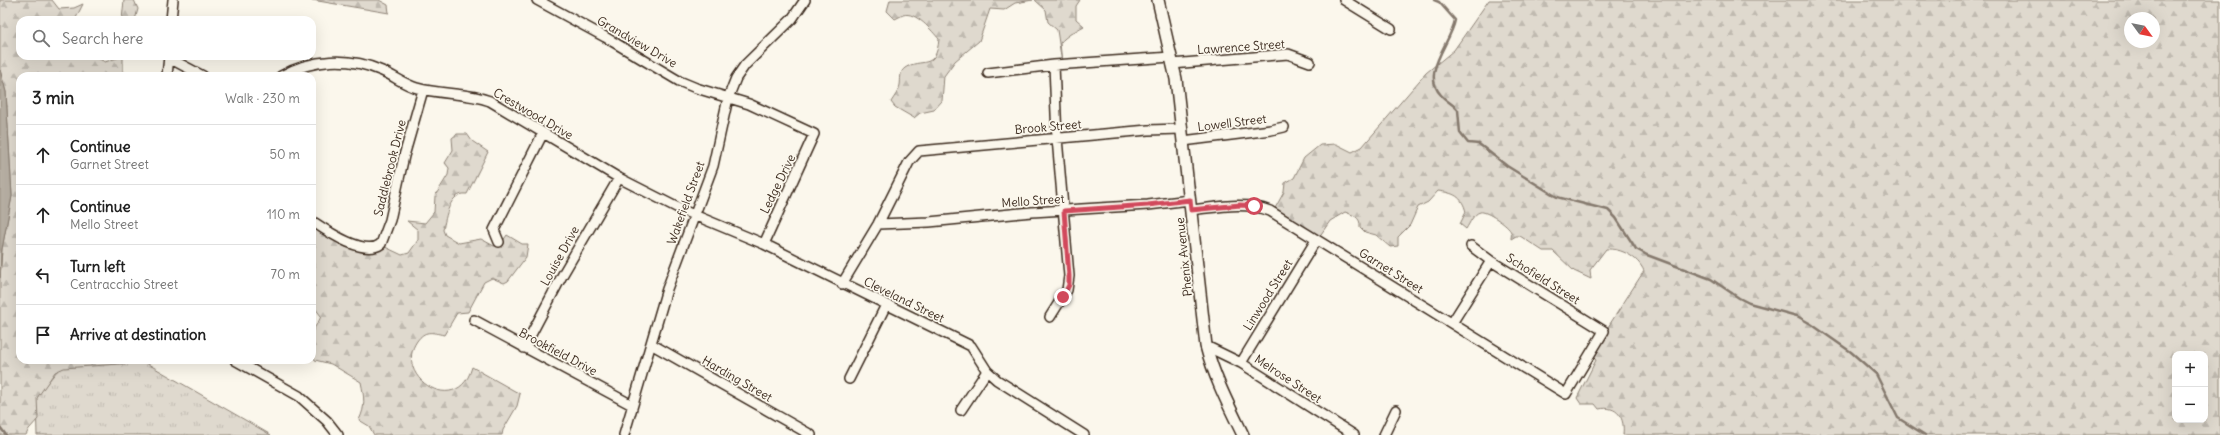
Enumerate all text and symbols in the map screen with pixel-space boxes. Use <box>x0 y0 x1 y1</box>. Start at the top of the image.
north arrow <box>2124 12 2160 48</box>
street label: Grandview Drive <box>595 13 680 71</box>
search box <box>16 16 316 60</box>
icon: search <box>30 27 52 49</box>
text: Search here <box>62 29 143 48</box>
street label: Lawrence Street <box>1197 36 1285 57</box>
street label: Crestwood Drive <box>491 85 576 142</box>
text: 3 min <box>32 87 74 109</box>
text: Walk · 230 m <box>225 90 300 107</box>
street label: Lowell Street <box>1197 111 1267 134</box>
street label: Brook Street <box>1014 116 1082 137</box>
street label: Saddlebrook Drive <box>370 118 409 218</box>
text: Continue <box>70 137 131 156</box>
icon: ahead <box>32 144 54 166</box>
text: 50 m <box>269 146 300 163</box>
street label: Ledge Drive <box>757 152 798 216</box>
text: Garnet Street <box>70 156 149 173</box>
street label: Wakefield Street <box>664 159 708 247</box>
street label: Mello Street <box>1001 191 1065 210</box>
text: Continue <box>70 197 131 216</box>
route start <box>1245 197 1263 215</box>
icon: ahead <box>32 204 54 226</box>
text: 110 m <box>267 206 300 223</box>
text: Mello Street <box>70 216 138 233</box>
street label: Phenix Avenue <box>1172 217 1195 297</box>
street label: Louise Drive <box>537 223 582 288</box>
street label: Garnet Street <box>1356 245 1426 296</box>
street label: Schofield Street <box>1504 250 1583 307</box>
street label: Linwood Street <box>1240 256 1295 333</box>
text: Turn left <box>70 257 125 276</box>
icon: left <box>32 264 54 286</box>
text: 70 m <box>271 266 300 283</box>
street label: Cleveland Street <box>861 274 947 326</box>
text: Centracchio Street <box>70 276 178 293</box>
route end <box>1054 288 1072 306</box>
icon: arrive <box>32 324 54 346</box>
text: Arrive at destination <box>70 325 206 344</box>
street label: Brookfield Drive <box>517 325 600 378</box>
street label: Melrose Street <box>1252 351 1325 406</box>
map controls <box>2172 351 2208 423</box>
button: + <box>2172 351 2208 387</box>
street label: Harding Street <box>700 352 775 405</box>
button: − <box>2172 387 2208 423</box>

